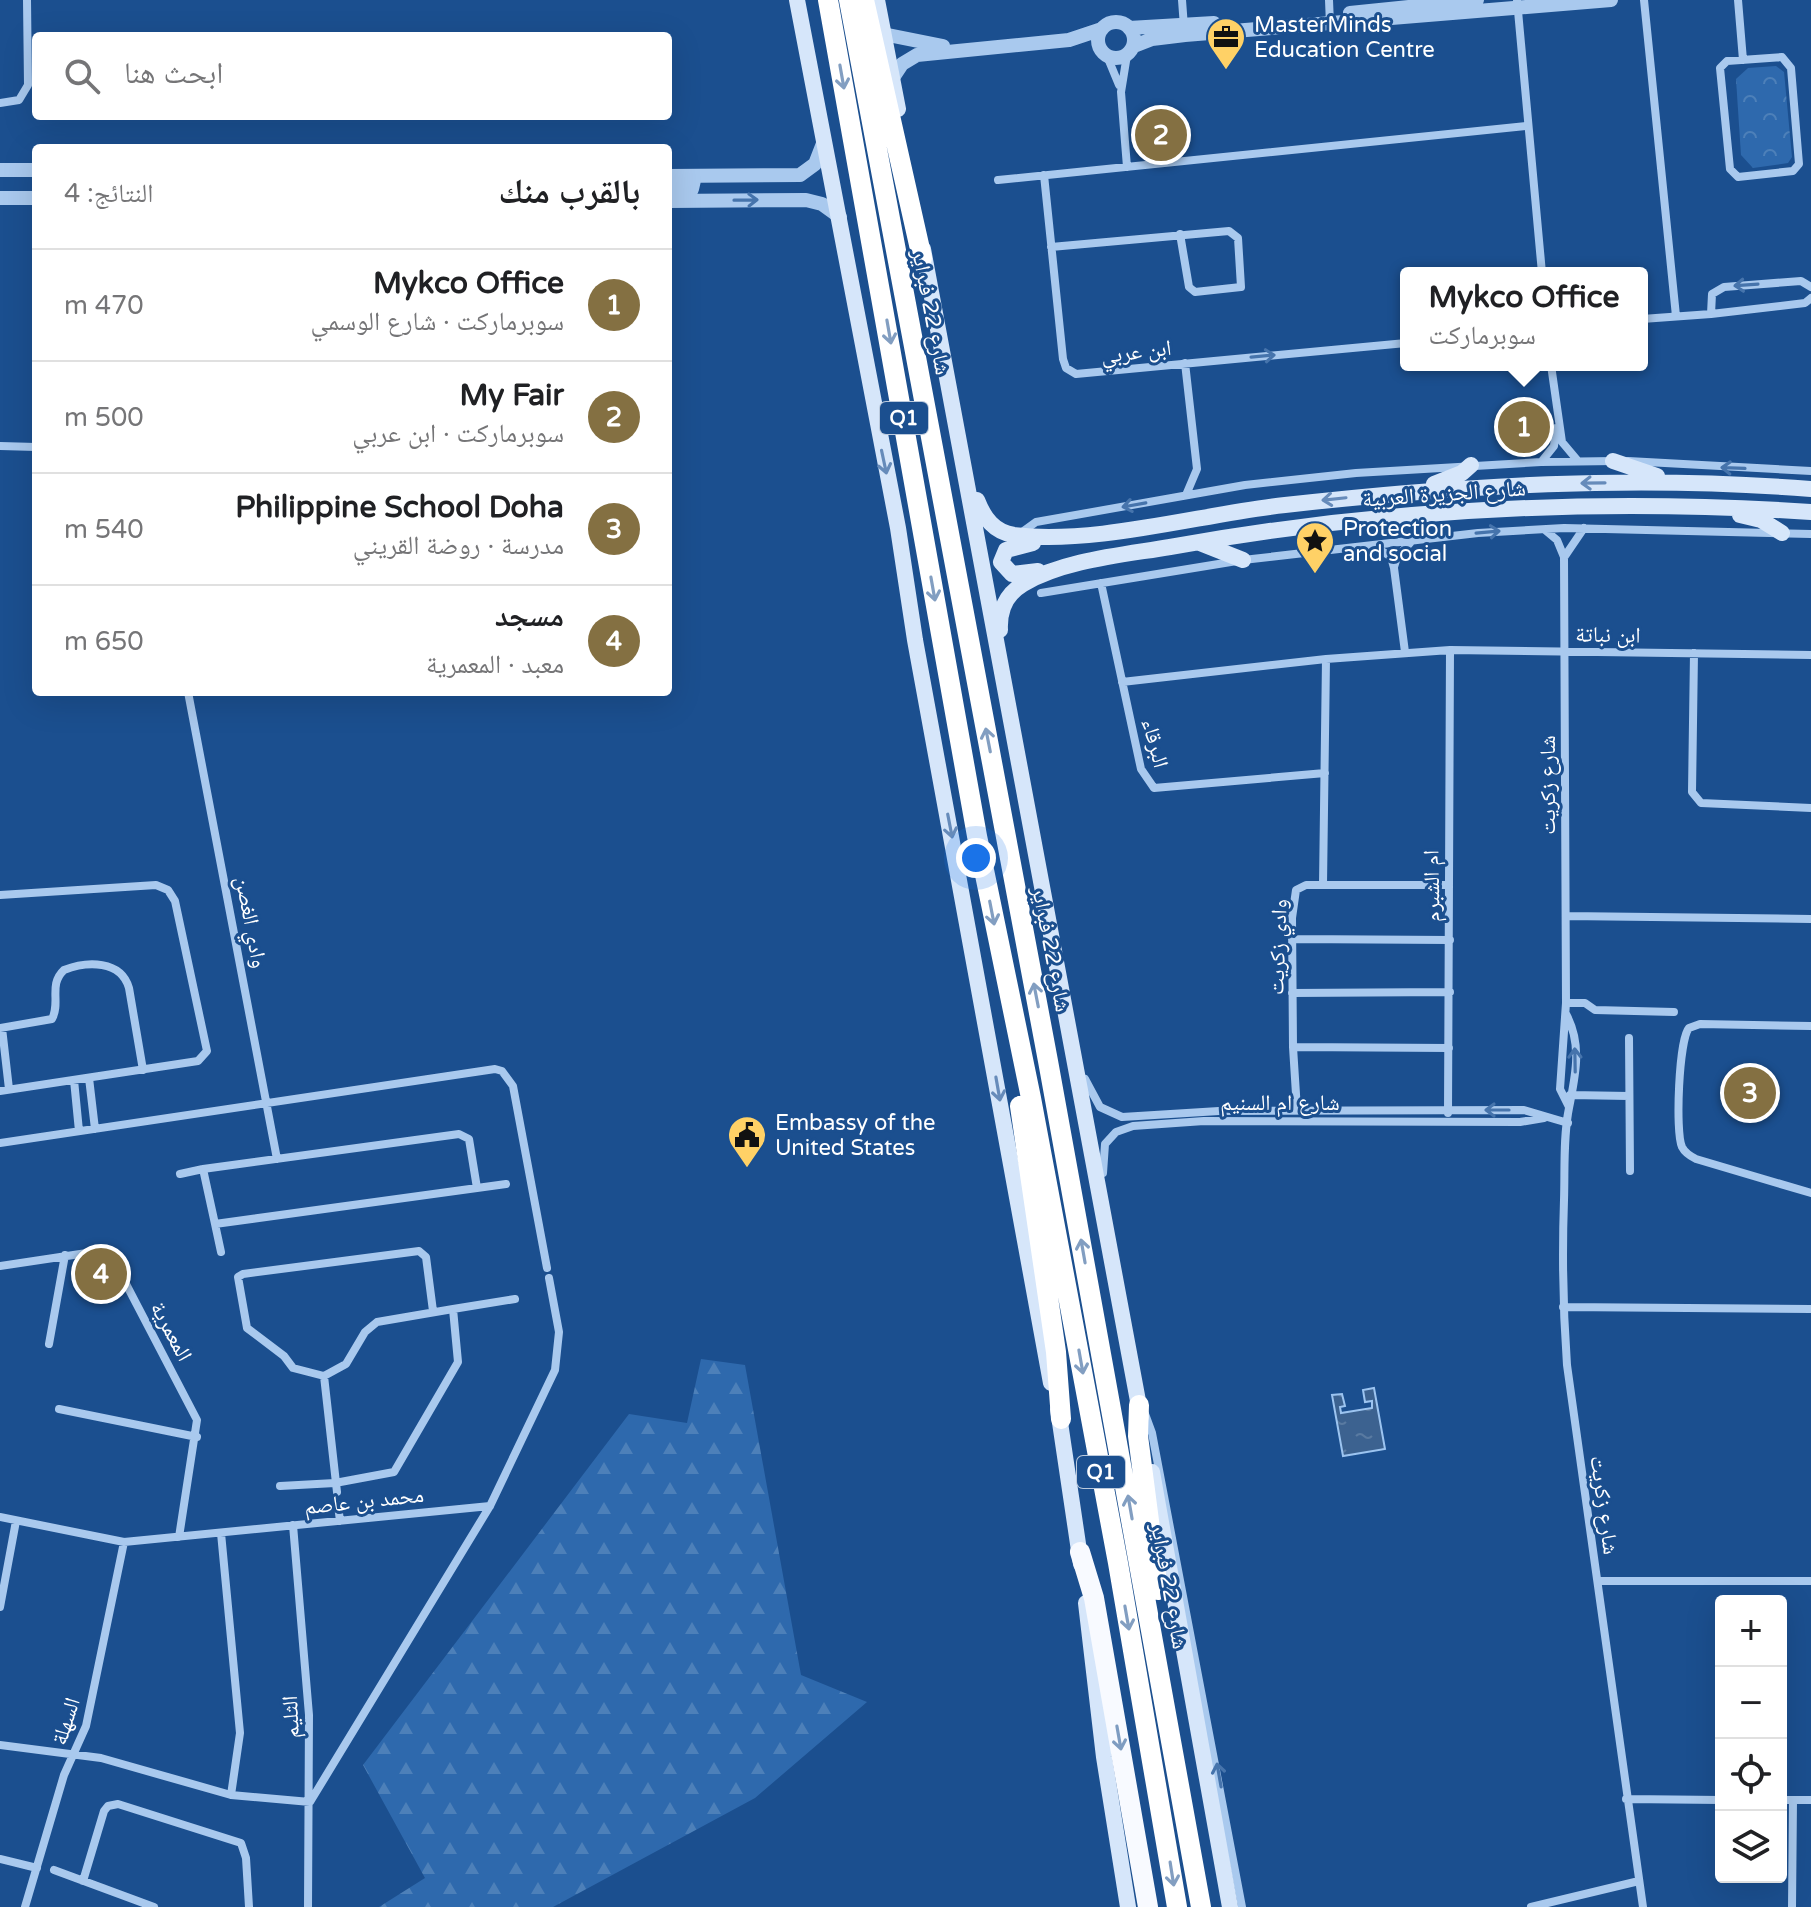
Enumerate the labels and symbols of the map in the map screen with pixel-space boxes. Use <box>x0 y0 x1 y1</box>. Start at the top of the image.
place label: MasterMinds Education Centre <box>1254 12 1435 63</box>
office icon: MasterMinds Education Centre <box>1205 16 1247 71</box>
one-way arrow <box>835 63 850 89</box>
pin: 2 <box>1135 105 1187 165</box>
one-way arrow <box>732 192 759 208</box>
street label: شارع 22 فبراير <box>906 246 956 377</box>
one-way arrow <box>1733 278 1760 293</box>
one-way arrow <box>883 319 898 345</box>
street label: ابن عربي <box>1099 335 1173 373</box>
one-way arrow <box>1249 349 1276 364</box>
pin: 1 <box>1498 397 1550 457</box>
road number: Q1 <box>880 402 928 434</box>
one-way arrow <box>878 448 893 474</box>
one-way arrow <box>1720 460 1747 475</box>
street label: شارع الجزيرة العربية <box>1361 475 1527 513</box>
one-way arrow <box>1580 475 1607 491</box>
one-way arrow <box>1321 492 1348 507</box>
one-way arrow <box>1122 498 1147 513</box>
place label: Protection and social <box>1343 516 1452 567</box>
place icon: Protection and social <box>1294 520 1336 575</box>
one-way arrow <box>1474 524 1501 539</box>
one-way arrow <box>926 575 941 601</box>
street label: ابن نباتة <box>1575 621 1641 649</box>
street label: البرقاء <box>1136 716 1174 771</box>
one-way arrow <box>980 727 995 753</box>
street label: شارع زكريت <box>1535 735 1561 835</box>
one-way arrow <box>944 813 959 838</box>
your location <box>956 838 996 878</box>
street label: ام الشبرم <box>1418 850 1447 922</box>
street label: وادي الغصن <box>226 874 273 971</box>
street label: شارع 22 فبراير <box>1026 883 1076 1014</box>
one-way arrow <box>985 899 1000 925</box>
street label: وادي زكريت <box>1263 899 1296 996</box>
one-way arrow <box>1027 983 1042 1008</box>
one-way arrow <box>1567 1047 1583 1074</box>
pin: 3 <box>1724 1063 1776 1123</box>
one-way arrow <box>991 1075 1006 1101</box>
street label: شارع ام السنيم <box>1220 1090 1340 1117</box>
one-way arrow <box>1484 1102 1511 1118</box>
place label: Embassy of the United States <box>775 1110 936 1161</box>
public building icon: Embassy of the United States <box>726 1114 768 1169</box>
one-way arrow <box>1075 1239 1090 1264</box>
pin: 4 <box>75 1244 127 1304</box>
street label: المعمرية <box>145 1297 198 1366</box>
one-way arrow <box>1074 1349 1089 1374</box>
street label: شارع زكريت <box>1584 1454 1624 1556</box>
road number: Q1 <box>1077 1456 1125 1488</box>
street label: محمد بن عاصم <box>303 1482 425 1521</box>
one-way arrow <box>1122 1494 1137 1520</box>
street label: شارع 22 فبراير <box>1145 1520 1193 1651</box>
one-way arrow <box>1121 1605 1136 1630</box>
street label: السهلة <box>46 1694 86 1748</box>
street label: الثليم <box>277 1695 306 1739</box>
one-way arrow <box>1112 1725 1127 1750</box>
one-way arrow <box>1211 1763 1226 1788</box>
one-way arrow <box>1165 1861 1180 1886</box>

